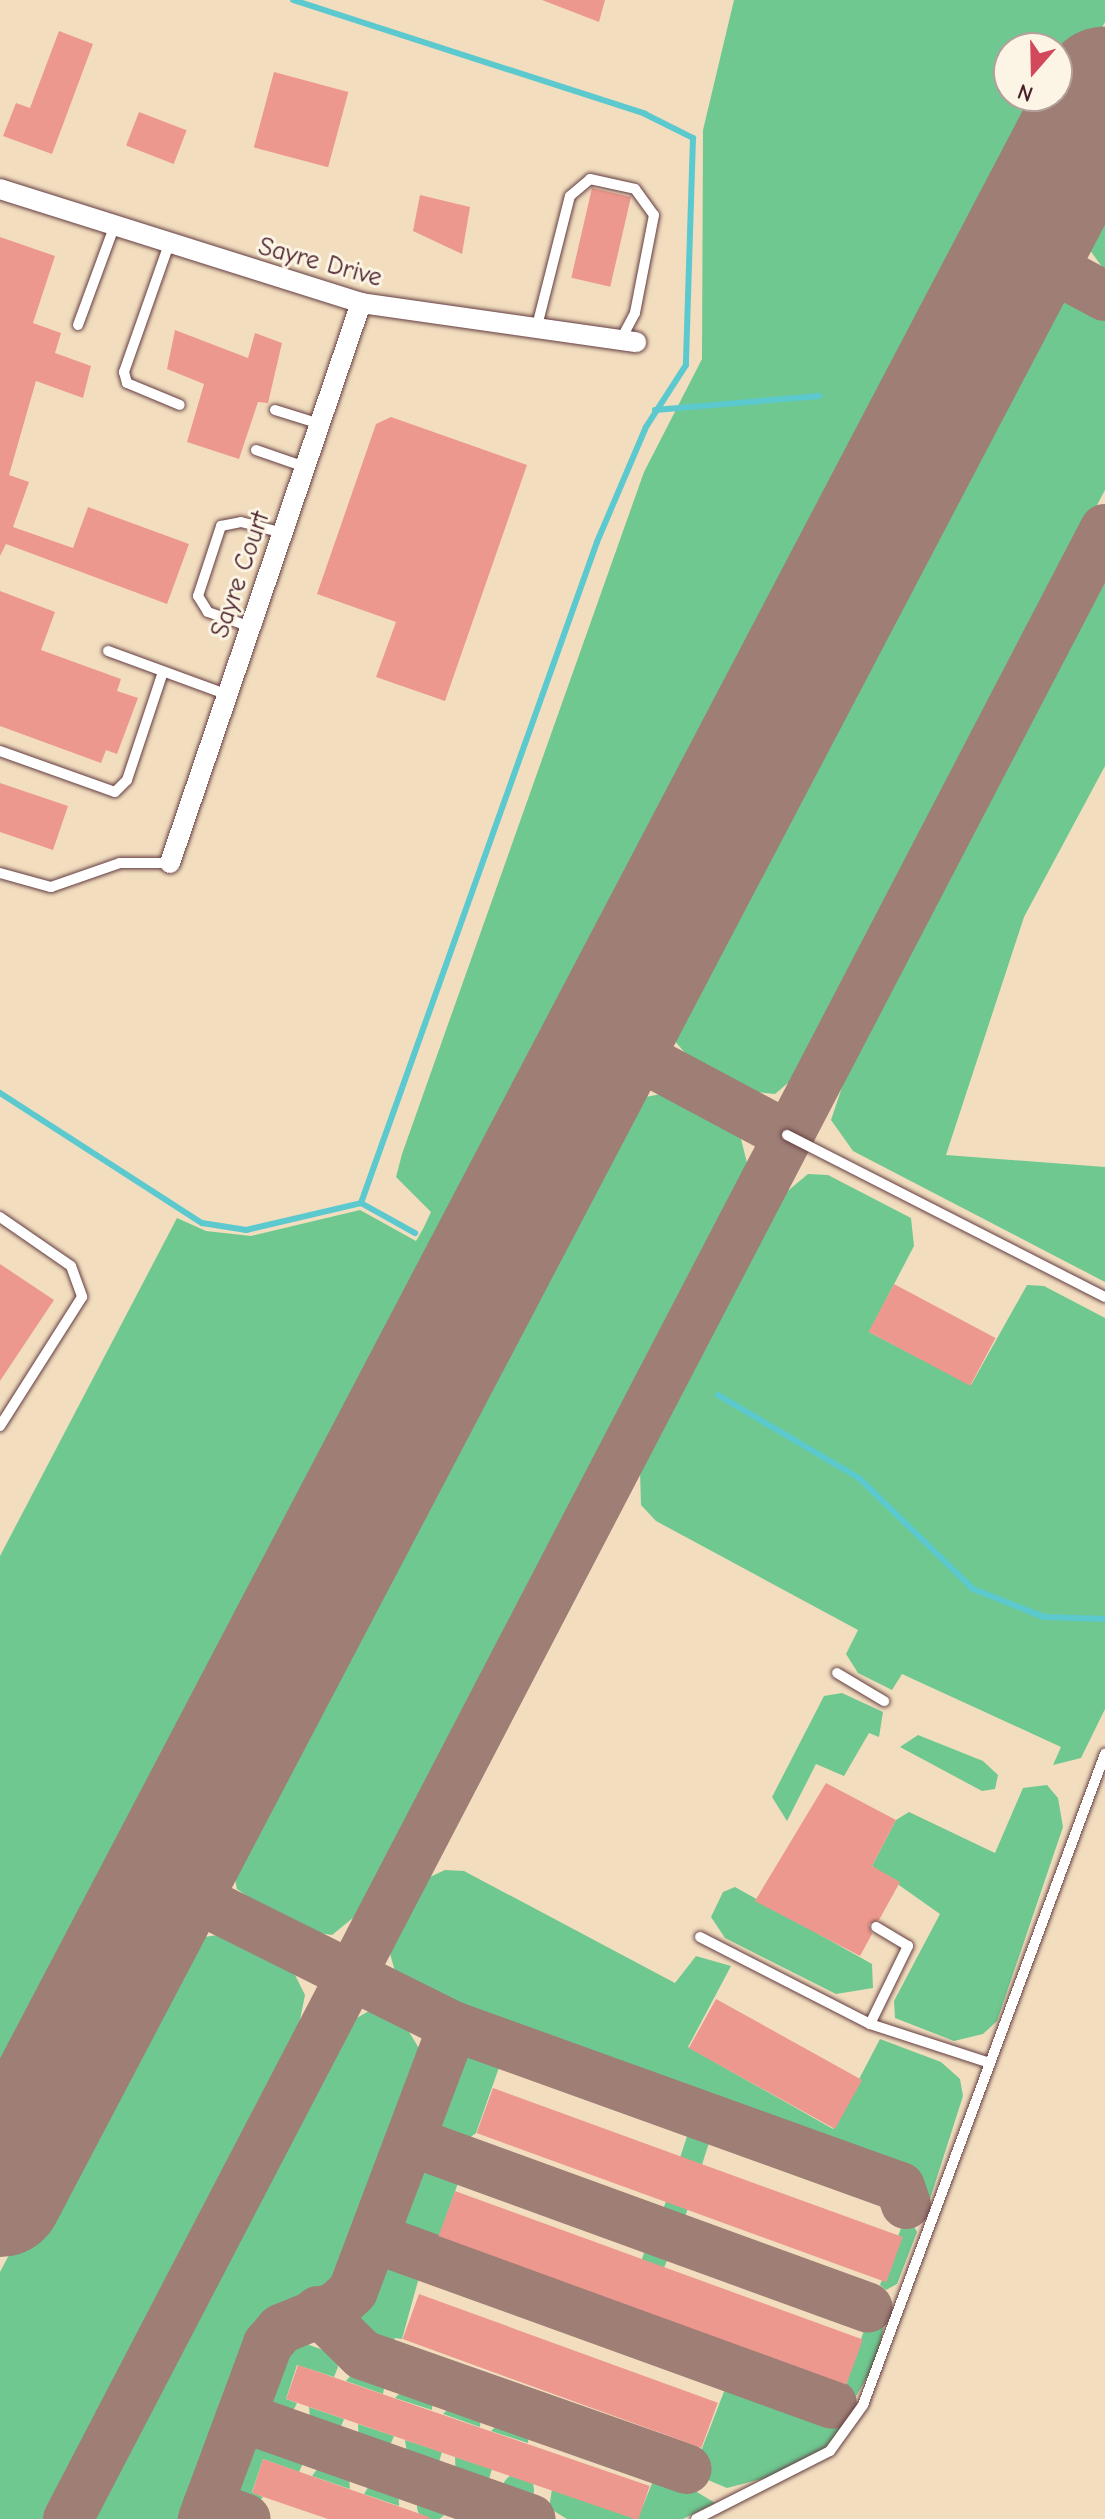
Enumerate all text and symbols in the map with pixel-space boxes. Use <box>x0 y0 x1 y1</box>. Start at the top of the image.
north arrow <box>993 32 1073 112</box>
text: N <box>1014 78 1037 107</box>
street label: Sayre Drive <box>255 232 385 294</box>
street label: Sayre Court <box>205 508 277 642</box>

